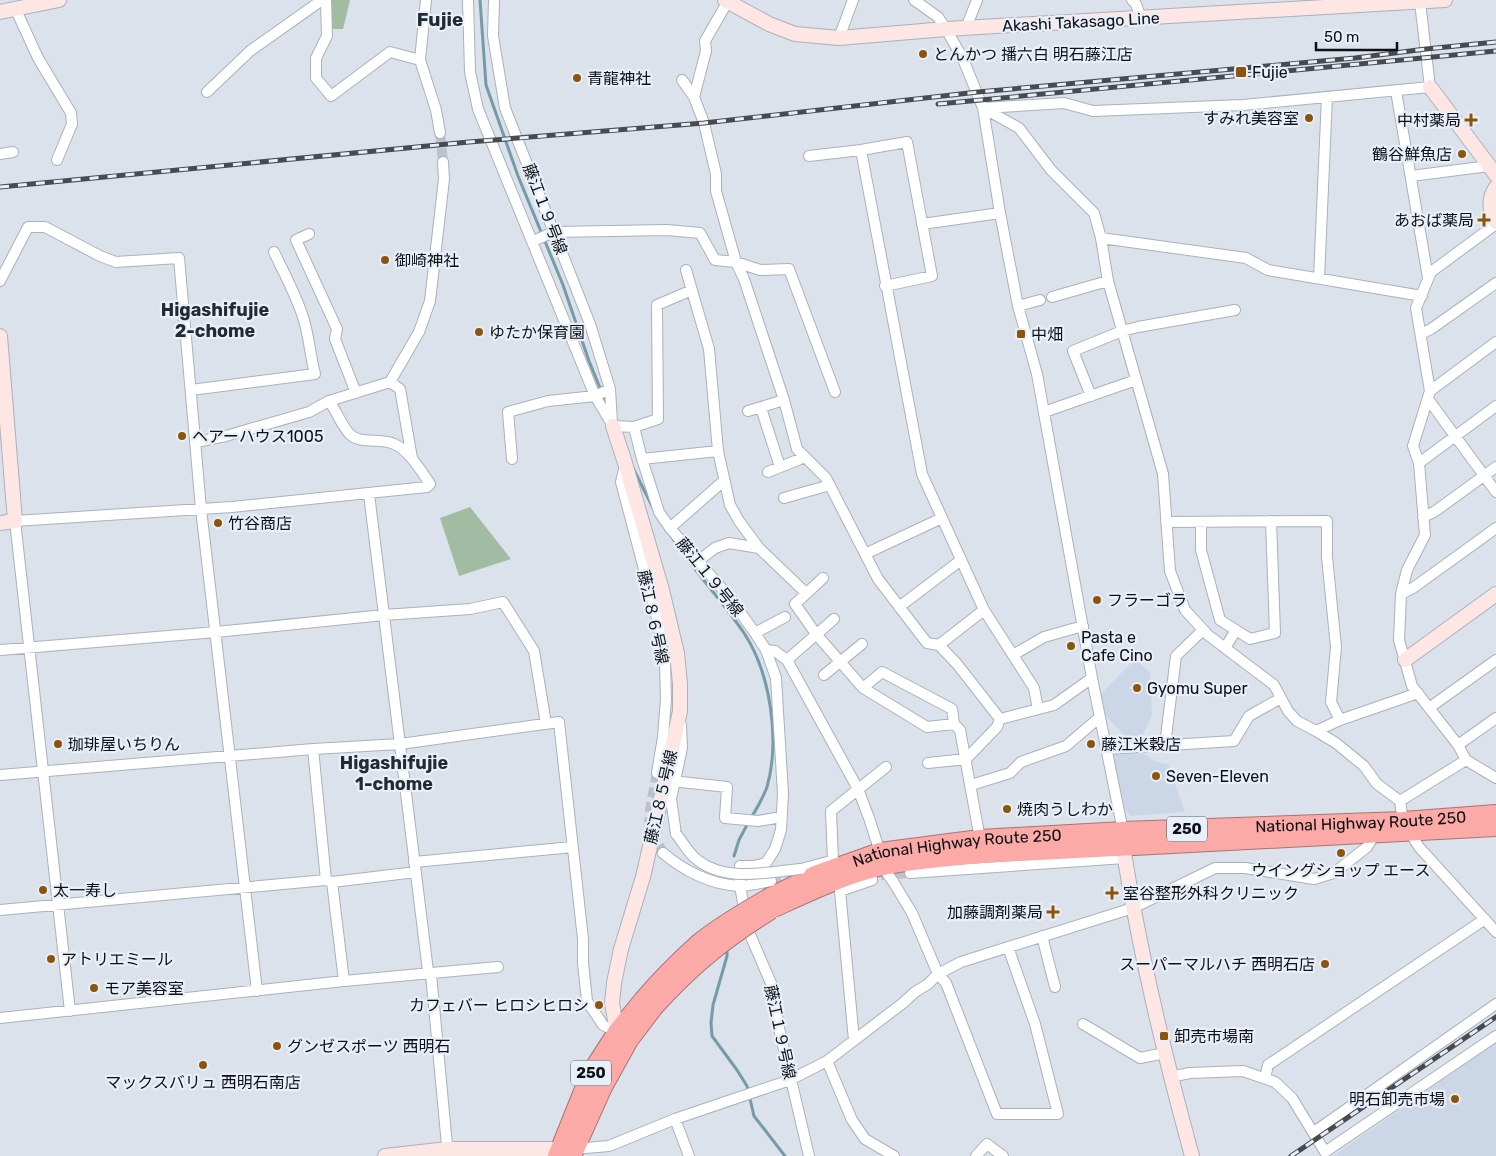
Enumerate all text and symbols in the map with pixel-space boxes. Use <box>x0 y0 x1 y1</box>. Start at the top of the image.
district label: Fujie <box>417 8 463 31</box>
street label: Akashi Takasago Line <box>1002 8 1160 36</box>
scale bar <box>1316 20 1397 52</box>
text: 50 m <box>1324 28 1359 46</box>
place label: とんかつ 播六白 明石藤江店 <box>933 45 1133 64</box>
marker: とんかつ 播六白 明石藤江店 <box>917 48 929 60</box>
place label: Fujie <box>1252 63 1288 82</box>
marker: Fujie <box>1234 65 1248 79</box>
place label: 青龍神社 <box>587 69 651 88</box>
marker: 青龍神社 <box>571 72 583 84</box>
place label: すみれ美容室 <box>1203 109 1299 128</box>
place label: 中村薬局 <box>1397 111 1461 130</box>
marker: すみれ美容室 <box>1303 112 1315 124</box>
marker: 中村薬局 <box>1465 114 1477 126</box>
place label: 鶴谷鮮魚店 <box>1372 145 1452 164</box>
marker: 鶴谷鮮魚店 <box>1456 148 1468 160</box>
street label: 藤江１９号線 <box>519 161 571 257</box>
place label: あおば薬局 <box>1394 211 1474 230</box>
marker: あおば薬局 <box>1478 214 1490 226</box>
place label: 御崎神社 <box>395 251 459 270</box>
marker: 御崎神社 <box>379 254 391 266</box>
district label: Higashifujie 2-chome <box>161 299 270 342</box>
place label: ゆたか保育園 <box>489 323 585 342</box>
place label: 中畑 <box>1031 325 1063 344</box>
marker: ゆたか保育園 <box>473 326 485 338</box>
marker: 中畑 <box>1015 328 1027 340</box>
place label: ヘアーハウス1005 <box>192 427 323 446</box>
marker: ヘアーハウス1005 <box>176 430 188 442</box>
place label: 竹谷商店 <box>228 514 292 533</box>
marker: 竹谷商店 <box>212 517 224 529</box>
street label: 藤江１９号線 <box>672 534 748 620</box>
street label: 藤江８６号線 <box>634 568 672 666</box>
place label: フラーゴラ <box>1107 591 1187 610</box>
marker: フラーゴラ <box>1091 594 1103 606</box>
place label: Pasta e Cafe Cino <box>1081 628 1153 665</box>
marker: Pasta e Cafe Cino <box>1065 640 1077 652</box>
place label: Gyomu Super <box>1147 679 1248 698</box>
marker: Gyomu Super <box>1131 682 1143 694</box>
place label: 珈琲屋いちりん <box>68 735 180 754</box>
place label: 藤江米穀店 <box>1101 735 1181 754</box>
marker: 珈琲屋いちりん <box>52 738 64 750</box>
marker: 藤江米穀店 <box>1085 738 1097 750</box>
street label: 藤江８５号線 <box>641 748 681 846</box>
district label: Higashifujie 1-chome <box>340 752 449 795</box>
place label: Seven-Eleven <box>1166 767 1269 786</box>
marker: Seven-Eleven <box>1150 770 1162 782</box>
place label: 焼肉うしわか <box>1017 800 1113 819</box>
marker: 焼肉うしわか <box>1001 803 1013 815</box>
street label: National Highway Route 250 <box>1255 807 1467 836</box>
road number: 250 <box>1167 816 1207 842</box>
street label: National Highway Route 250 <box>850 825 1062 871</box>
marker: ウイングショップ エース <box>1335 847 1347 859</box>
place label: ウイングショップ エース <box>1251 861 1431 880</box>
place label: 太一寿し <box>53 881 117 900</box>
marker: 太一寿し <box>37 884 49 896</box>
place label: 室谷整形外科クリニック <box>1123 884 1299 903</box>
marker: 室谷整形外科クリニック <box>1105 886 1119 900</box>
place label: 加藤調剤薬局 <box>947 903 1043 922</box>
marker: 加藤調剤薬局 <box>1047 906 1059 918</box>
place label: アトリエミール <box>61 950 173 969</box>
marker: アトリエミール <box>45 953 57 965</box>
place label: スーパーマルハチ 西明石店 <box>1119 955 1315 974</box>
marker: スーパーマルハチ 西明石店 <box>1319 958 1331 970</box>
place label: モア美容室 <box>104 979 184 998</box>
marker: モア美容室 <box>88 982 100 994</box>
street label: 藤江１９号線 <box>761 983 799 1081</box>
place label: カフェバー ヒロシヒロシ <box>409 996 589 1015</box>
marker: カフェバー ヒロシヒロシ <box>593 999 605 1011</box>
place label: 卸売市場南 <box>1174 1027 1254 1046</box>
marker: 卸売市場南 <box>1158 1030 1170 1042</box>
place label: グンゼスポーツ 西明石 <box>287 1037 451 1056</box>
marker: グンゼスポーツ 西明石 <box>271 1040 283 1052</box>
marker: マックスバリュ 西明石南店 <box>197 1059 209 1071</box>
road number: 250 <box>571 1060 611 1086</box>
place label: マックスバリュ 西明石南店 <box>105 1073 301 1092</box>
place label: 明石卸売市場 <box>1349 1090 1445 1109</box>
marker: 明石卸売市場 <box>1449 1093 1461 1105</box>

